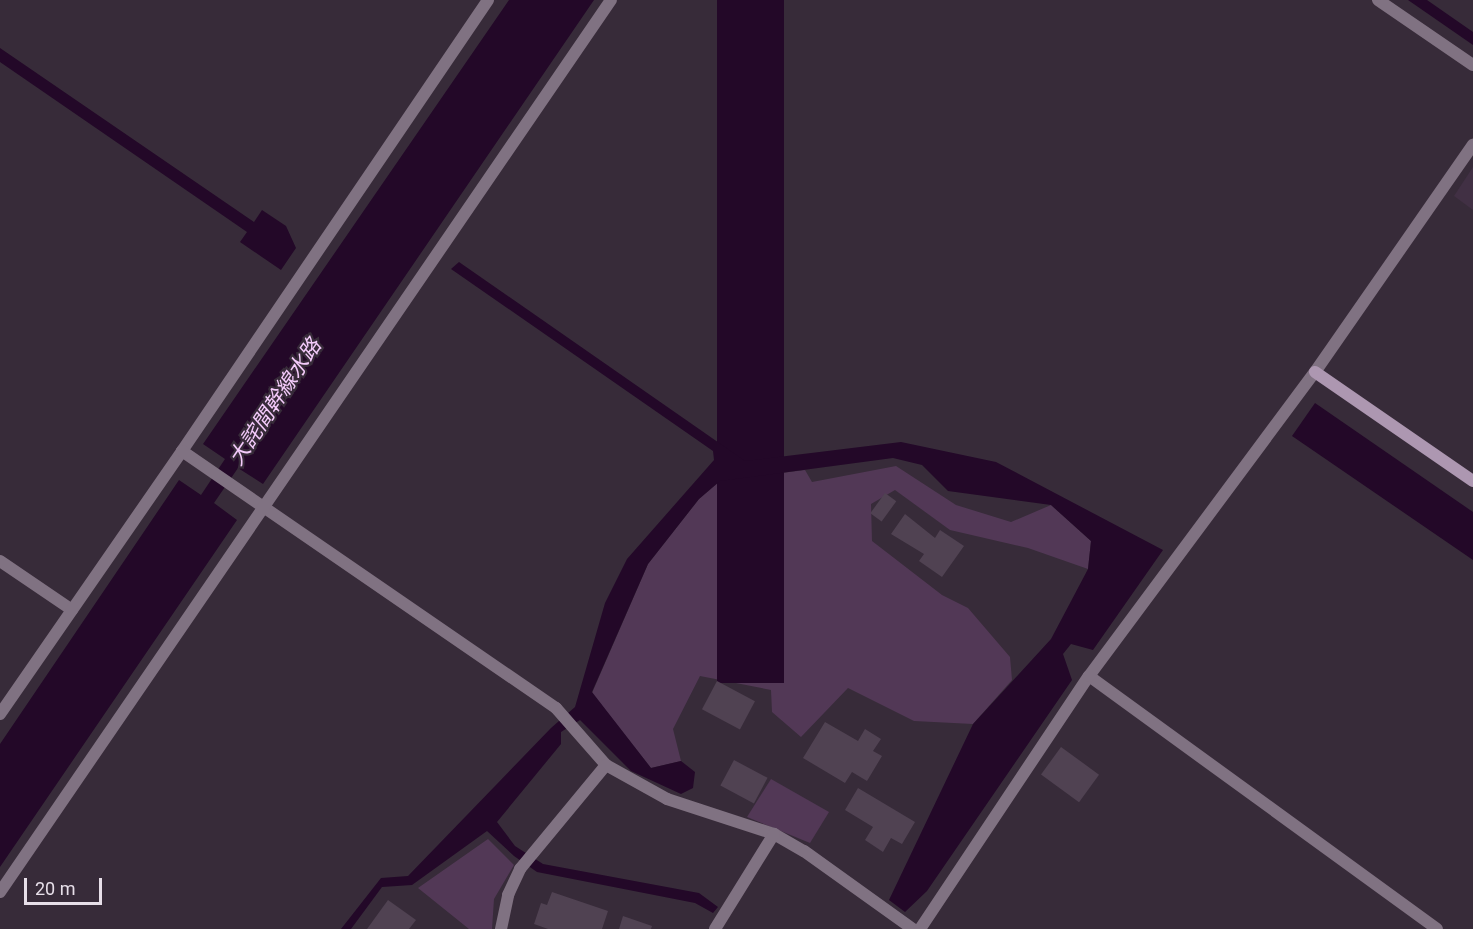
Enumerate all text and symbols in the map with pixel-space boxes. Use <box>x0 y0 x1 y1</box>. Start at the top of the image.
water label: 大詫間幹線水路 <box>223 334 327 470</box>
scale bar <box>27 866 105 904</box>
text: 20 m <box>35 878 75 899</box>

